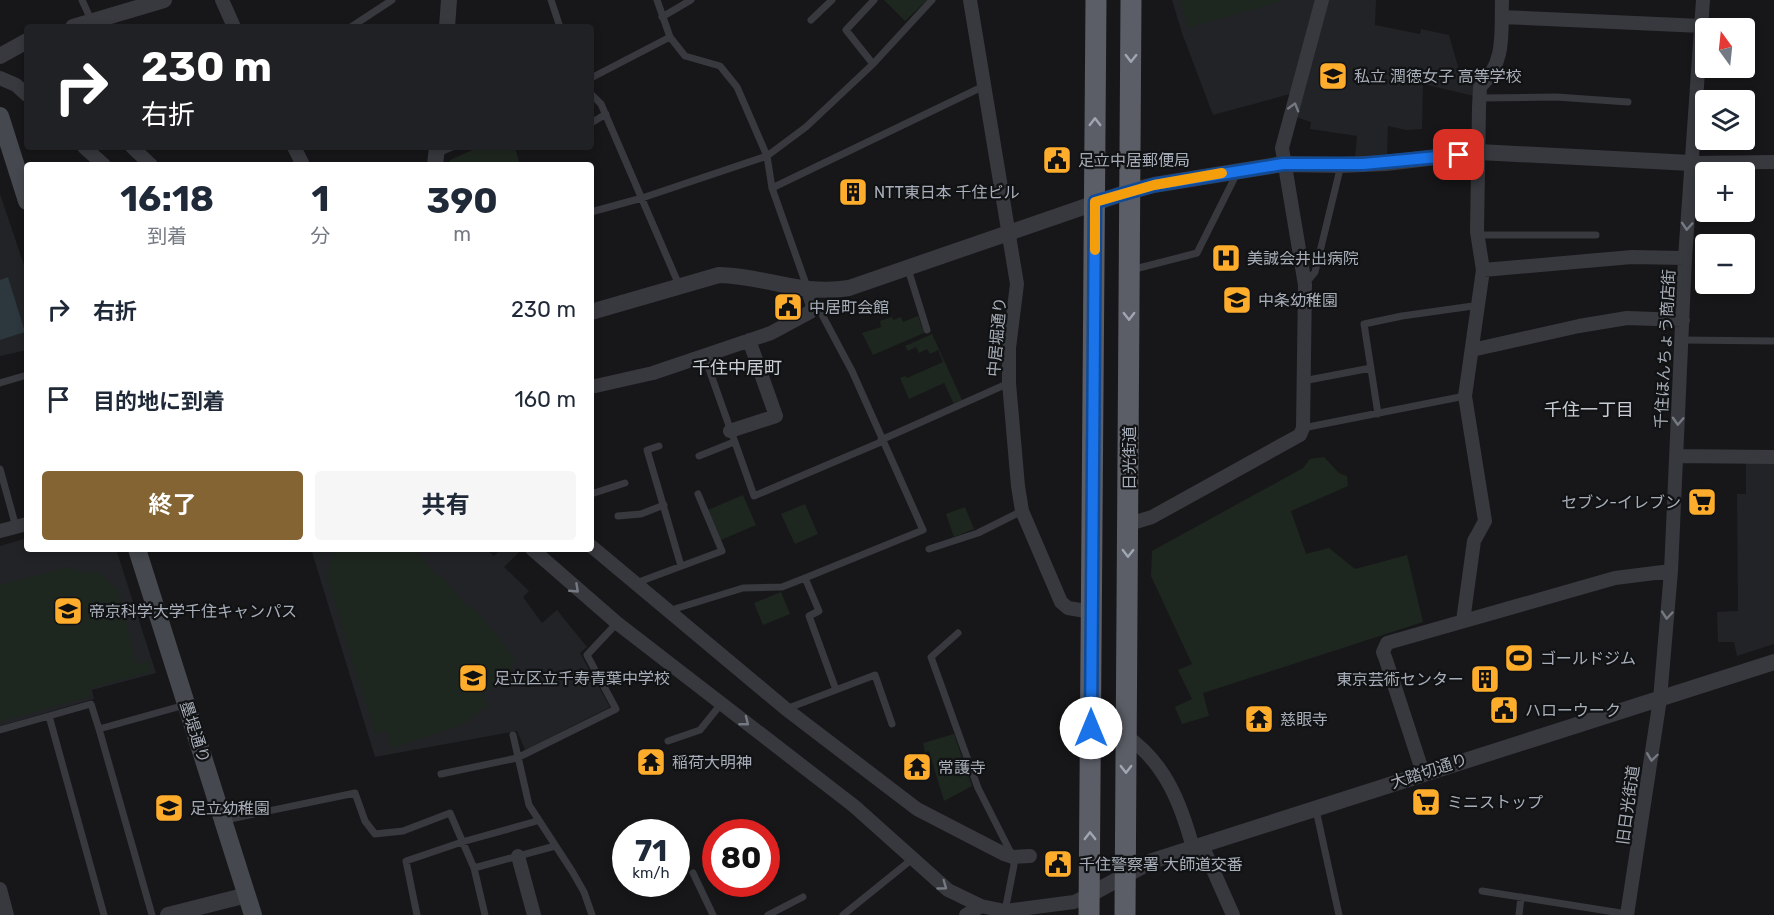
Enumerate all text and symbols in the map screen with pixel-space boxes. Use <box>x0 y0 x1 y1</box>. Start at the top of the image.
north arrow <box>1695 18 1755 78</box>
map controls <box>1695 18 1755 294</box>
text: 230 m <box>141 42 272 92</box>
icon: right <box>42 48 120 126</box>
one-way arrow <box>1125 54 1137 63</box>
school or university icon: 私立 潤徳女子 高等学校 <box>1317 60 1349 92</box>
place label: 私立 潤徳女子 高等学校 <box>1354 67 1522 86</box>
button: layers <box>1695 90 1755 150</box>
text: 右折 <box>141 99 195 131</box>
one-way arrow <box>1287 102 1299 113</box>
one-way arrow <box>1089 118 1101 127</box>
pin <box>1433 129 1484 180</box>
icon: arrive <box>1442 138 1475 171</box>
public building icon: 足立中居郵便局 <box>1041 144 1073 176</box>
place label: 足立中居郵便局 <box>1078 151 1190 170</box>
button: + <box>1695 162 1755 222</box>
building icon: NTT東日本 千住ビル <box>837 176 869 208</box>
text: 16:18 <box>120 177 214 220</box>
text: 1 <box>311 177 329 220</box>
text: 390 <box>427 179 498 222</box>
place label: NTT東日本 千住ビル <box>874 183 1020 202</box>
one-way arrow <box>1681 221 1694 230</box>
text: m <box>453 222 471 246</box>
text: 到着 <box>147 224 187 248</box>
text: 分 <box>310 224 330 248</box>
button: − <box>1695 234 1755 294</box>
hospital icon: 美誠会井出病院 <box>1210 242 1242 274</box>
place label: 美誠会井出病院 <box>1247 249 1359 268</box>
street label: 千住ほんちょう商店街 <box>1651 269 1679 429</box>
school or university icon: 中条幼稚園 <box>1221 284 1253 316</box>
public building icon: 中居町会館 <box>772 291 804 323</box>
place label: 中条幼稚園 <box>1258 291 1338 310</box>
icon: right <box>42 293 75 326</box>
text: 230 m <box>511 296 576 323</box>
street label: 中居堀通り <box>984 296 1010 378</box>
text: 右折 <box>93 298 137 325</box>
place label: 中居町会館 <box>809 298 889 317</box>
one-way arrow <box>1123 312 1135 321</box>
district label: 千住中居町 <box>692 357 782 379</box>
icon: arrive <box>42 383 75 416</box>
text: 160 m <box>514 386 576 413</box>
text: 目的地に到着 <box>93 388 225 415</box>
district label: 千住一丁目 <box>1544 399 1634 421</box>
one-way arrow <box>1672 416 1685 425</box>
street label: 日光街道 <box>1120 426 1139 490</box>
button: 終了 <box>42 471 303 540</box>
button: 共有 <box>315 471 576 540</box>
supermarket icon: セブン-イレブン <box>1686 486 1718 518</box>
place label: セブン-イレブン <box>1561 493 1681 512</box>
one-way arrow <box>1122 549 1134 558</box>
one-way arrow <box>568 582 579 593</box>
school or university icon: 帝京科学大学千住キャンパス <box>52 595 84 627</box>
place label: 帝京科学大学千住キャンパス <box>89 602 297 621</box>
one-way arrow <box>1661 611 1674 620</box>
sports icon: ゴールドジム <box>1503 642 1535 674</box>
place label: ゴールドジム <box>1540 649 1636 668</box>
school or university icon: 足立区立千寿青葉中学校 <box>457 662 489 694</box>
building icon: 東京芸術センター <box>1469 663 1501 695</box>
place label: 足立区立千寿青葉中学校 <box>494 669 670 688</box>
place label: 東京芸術センター <box>1336 670 1464 689</box>
public building icon: ハローウーク <box>1488 694 1520 726</box>
position arrow <box>1059 696 1123 760</box>
street label: 墨堤通り <box>176 699 214 765</box>
place label: ハローウーク <box>1525 701 1621 720</box>
temple icon: 慈眼寺 <box>1243 703 1275 735</box>
place label: 慈眼寺 <box>1280 710 1328 729</box>
one-way arrow <box>738 715 749 726</box>
temple icon: 稲荷大明神 <box>635 746 667 778</box>
street label: 大踏切通り <box>1388 750 1470 792</box>
temple icon: 常護寺 <box>901 751 933 783</box>
one-way arrow <box>1646 752 1658 762</box>
place label: 稲荷大明神 <box>672 753 752 772</box>
place label: 常護寺 <box>938 758 986 777</box>
street label: 旧日光街道 <box>1613 764 1643 846</box>
one-way arrow <box>1120 765 1132 774</box>
supermarket icon: ミニストップ <box>1410 786 1442 818</box>
school or university icon: 足立幼稚園 <box>153 792 185 824</box>
place label: ミニストップ <box>1447 793 1543 812</box>
place label: 足立幼稚園 <box>190 799 270 818</box>
speed limit sign: 80 <box>702 819 780 897</box>
one-way arrow <box>1084 832 1097 841</box>
text: 71 <box>635 833 667 869</box>
public building icon: 千住警察署 大師道交番 <box>1042 848 1074 880</box>
place label: 千住警察署 大師道交番 <box>1079 855 1243 874</box>
text: km/h <box>632 864 670 882</box>
one-way arrow <box>937 879 948 890</box>

